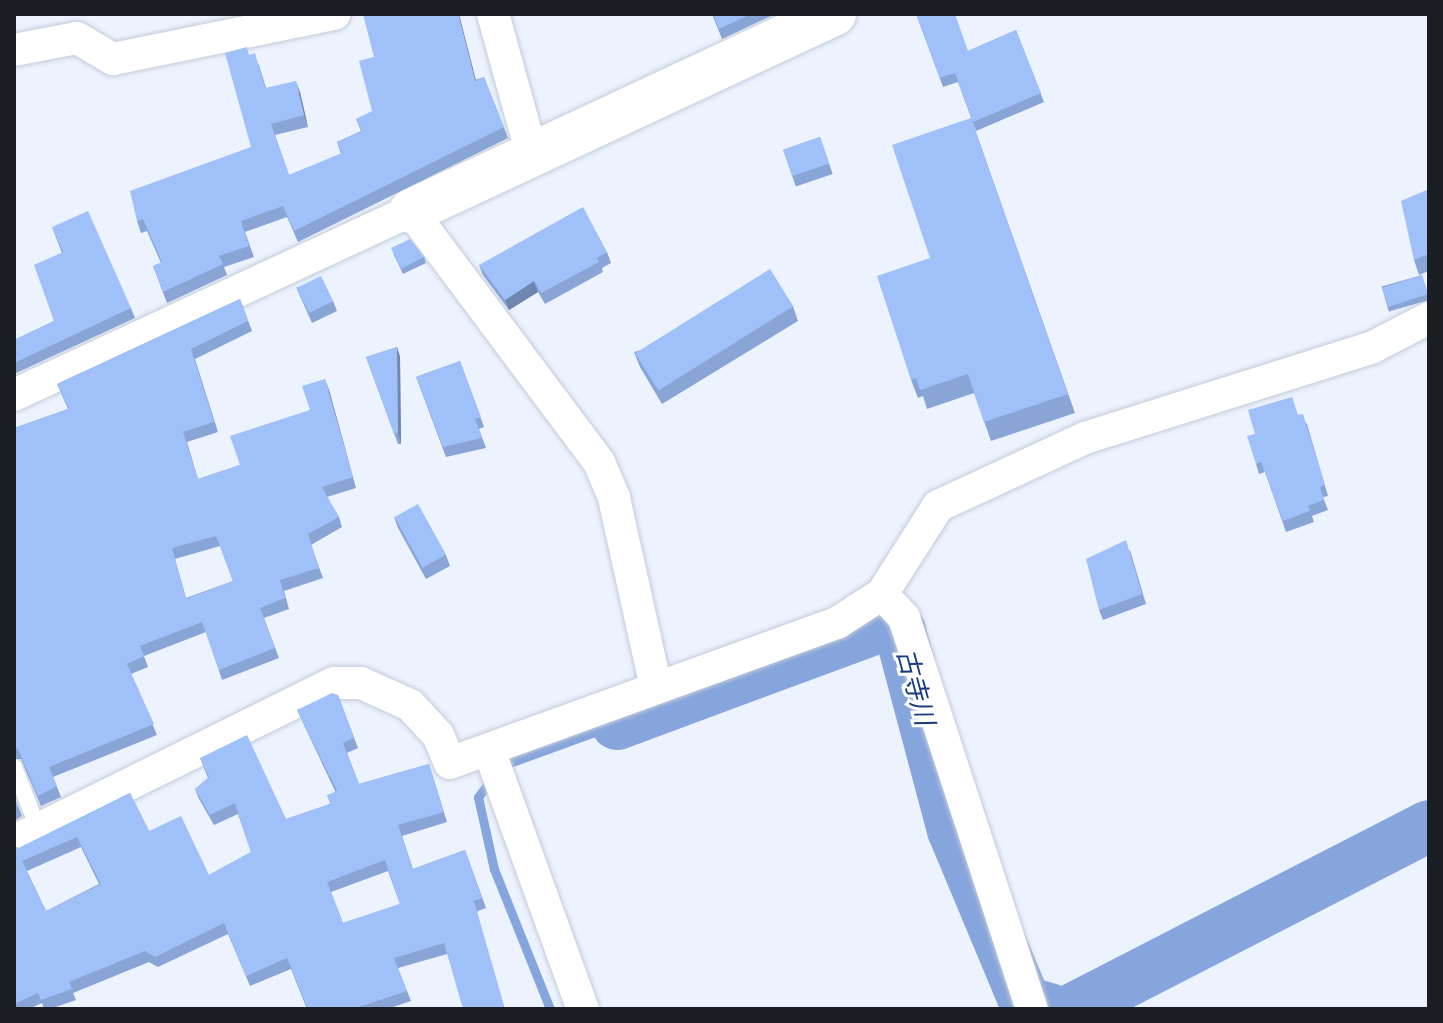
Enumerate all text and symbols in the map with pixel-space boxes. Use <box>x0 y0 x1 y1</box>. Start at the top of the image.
water label: 古寺川 <box>890 645 940 729</box>

